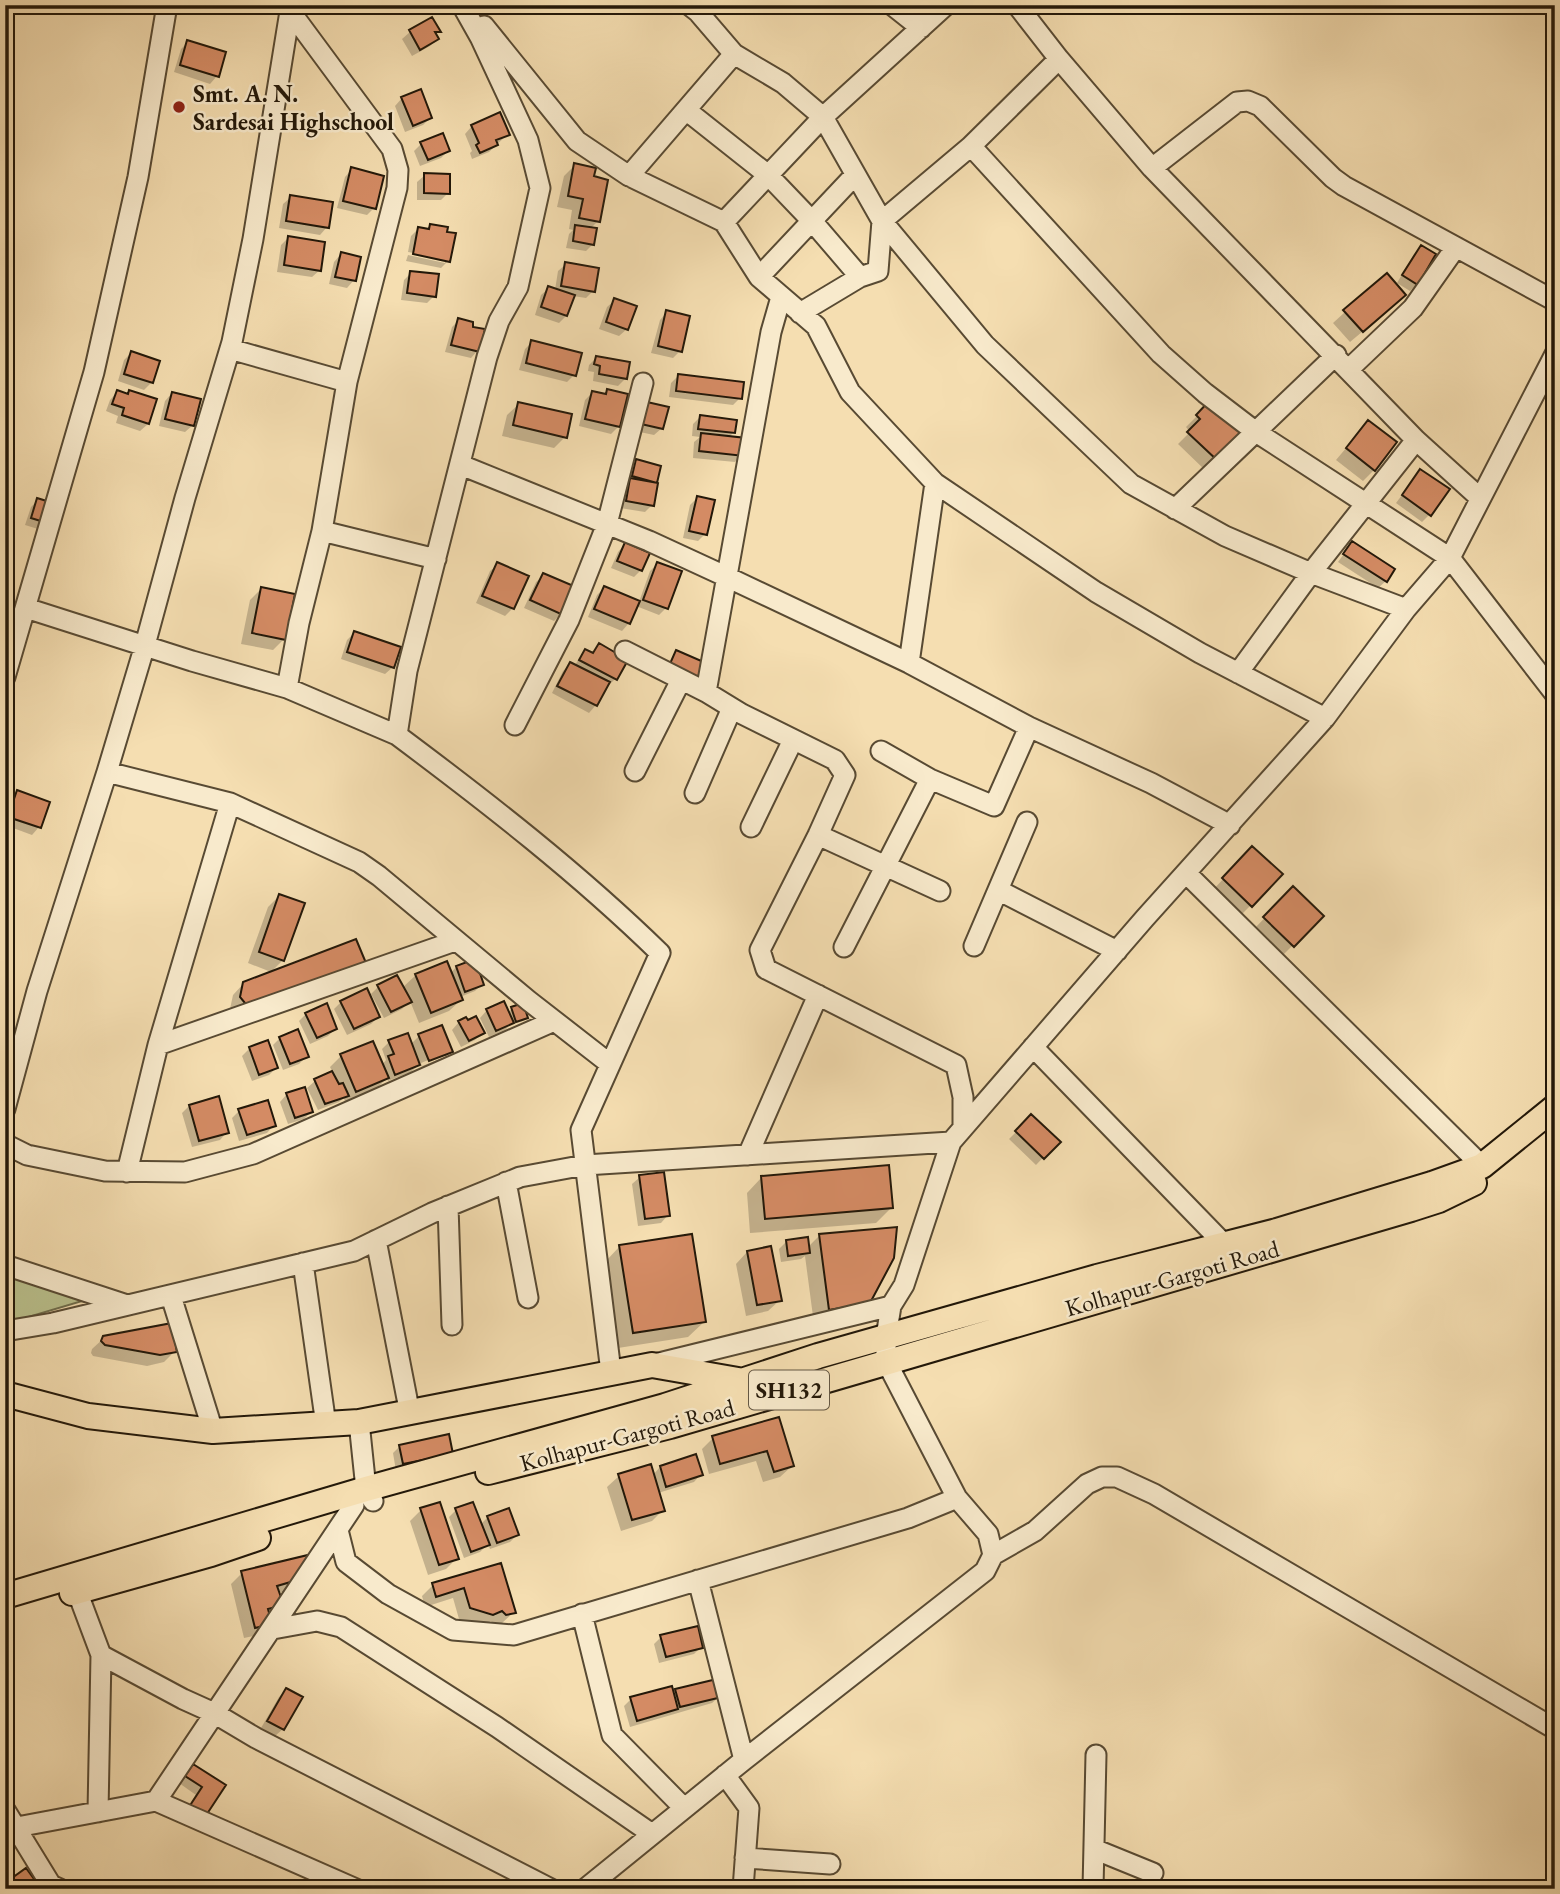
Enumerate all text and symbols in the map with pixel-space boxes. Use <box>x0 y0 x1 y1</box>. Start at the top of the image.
place label: Smt. A. N. Sardesai Highschool <box>193 78 394 138</box>
marker: Smt. A. N. Sardesai Highschool <box>171 99 187 115</box>
street label: Kolhapur-Gargoti Road <box>1061 1232 1283 1323</box>
road number: SH132 <box>749 1371 829 1410</box>
street label: Kolhapur-Gargoti Road <box>516 1391 739 1479</box>

